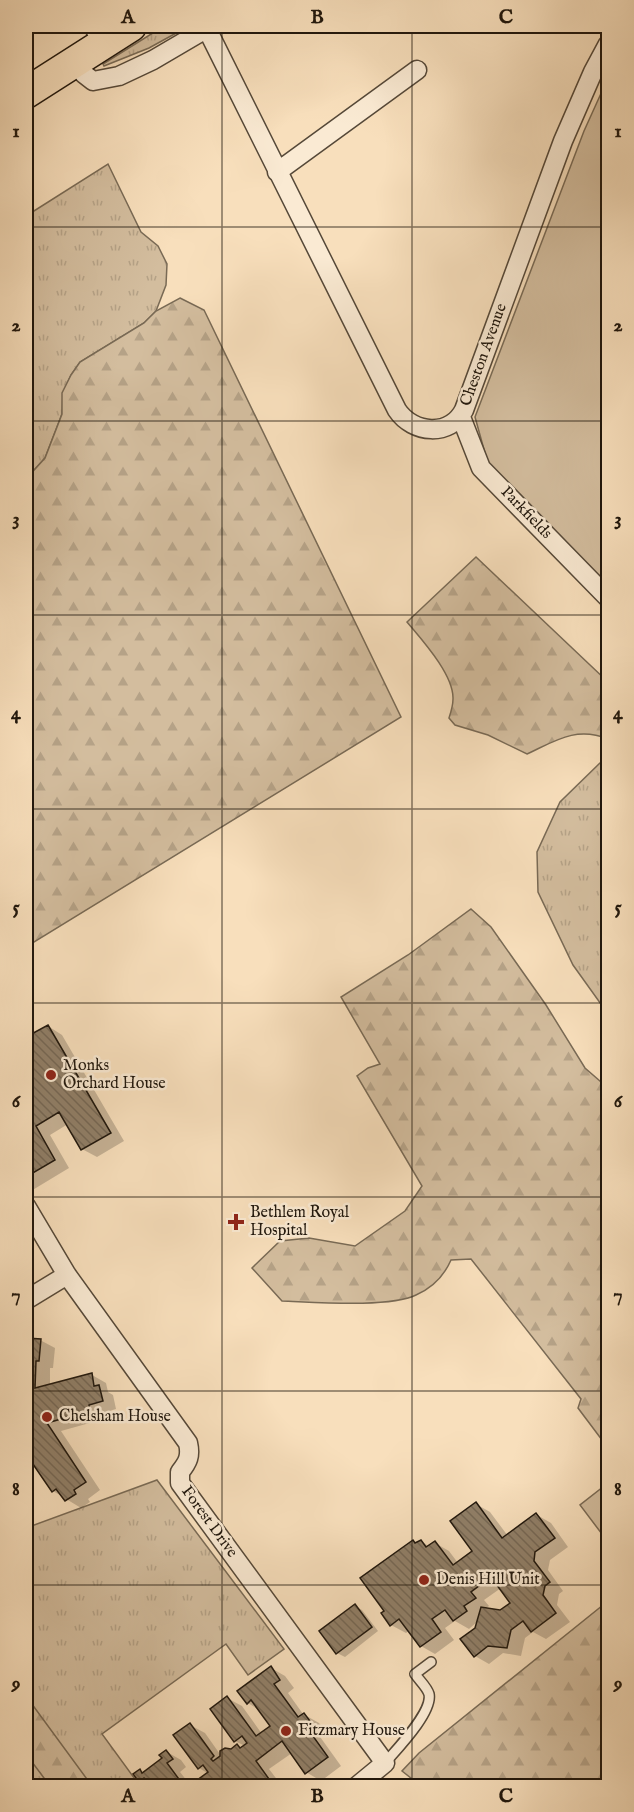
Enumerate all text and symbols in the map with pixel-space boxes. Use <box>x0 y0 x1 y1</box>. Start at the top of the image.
text: A <box>120 5 136 30</box>
text: B <box>310 5 324 30</box>
text: C <box>499 5 513 30</box>
text: 1 <box>12 119 20 144</box>
text: 1 <box>614 119 622 144</box>
street label: Cheston Avenue <box>456 301 512 409</box>
text: 2 <box>11 313 21 338</box>
text: 2 <box>613 313 623 338</box>
street label: Parkfields <box>496 482 556 544</box>
text: 3 <box>12 507 20 532</box>
text: 3 <box>614 507 622 532</box>
text: 4 <box>11 701 22 726</box>
text: 4 <box>613 701 624 726</box>
text: 5 <box>12 895 20 920</box>
text: 5 <box>614 895 622 920</box>
place label: Monks Orchard House <box>63 1056 166 1094</box>
marker: Monks Orchard House <box>44 1068 58 1082</box>
text: 6 <box>12 1089 22 1114</box>
text: 6 <box>614 1089 624 1114</box>
place label: Bethlem Royal Hospital <box>250 1203 350 1241</box>
marker: Bethlem Royal Hospital <box>227 1213 245 1231</box>
text: 7 <box>11 1283 21 1308</box>
text: 7 <box>613 1283 623 1308</box>
place label: Chelsham House <box>59 1407 171 1427</box>
marker: Chelsham House <box>40 1410 54 1424</box>
text: 8 <box>12 1477 20 1502</box>
text: 8 <box>614 1477 622 1502</box>
street label: Forest Drive <box>176 1482 242 1562</box>
place label: Denis Hill Unit <box>436 1570 540 1590</box>
marker: Denis Hill Unit <box>417 1573 431 1587</box>
text: 9 <box>11 1671 21 1696</box>
text: 9 <box>613 1671 623 1696</box>
place label: Fitzmary House <box>298 1721 405 1741</box>
marker: Fitzmary House <box>279 1724 293 1738</box>
text: A <box>120 1784 136 1809</box>
text: B <box>310 1784 324 1809</box>
text: C <box>499 1784 513 1809</box>

